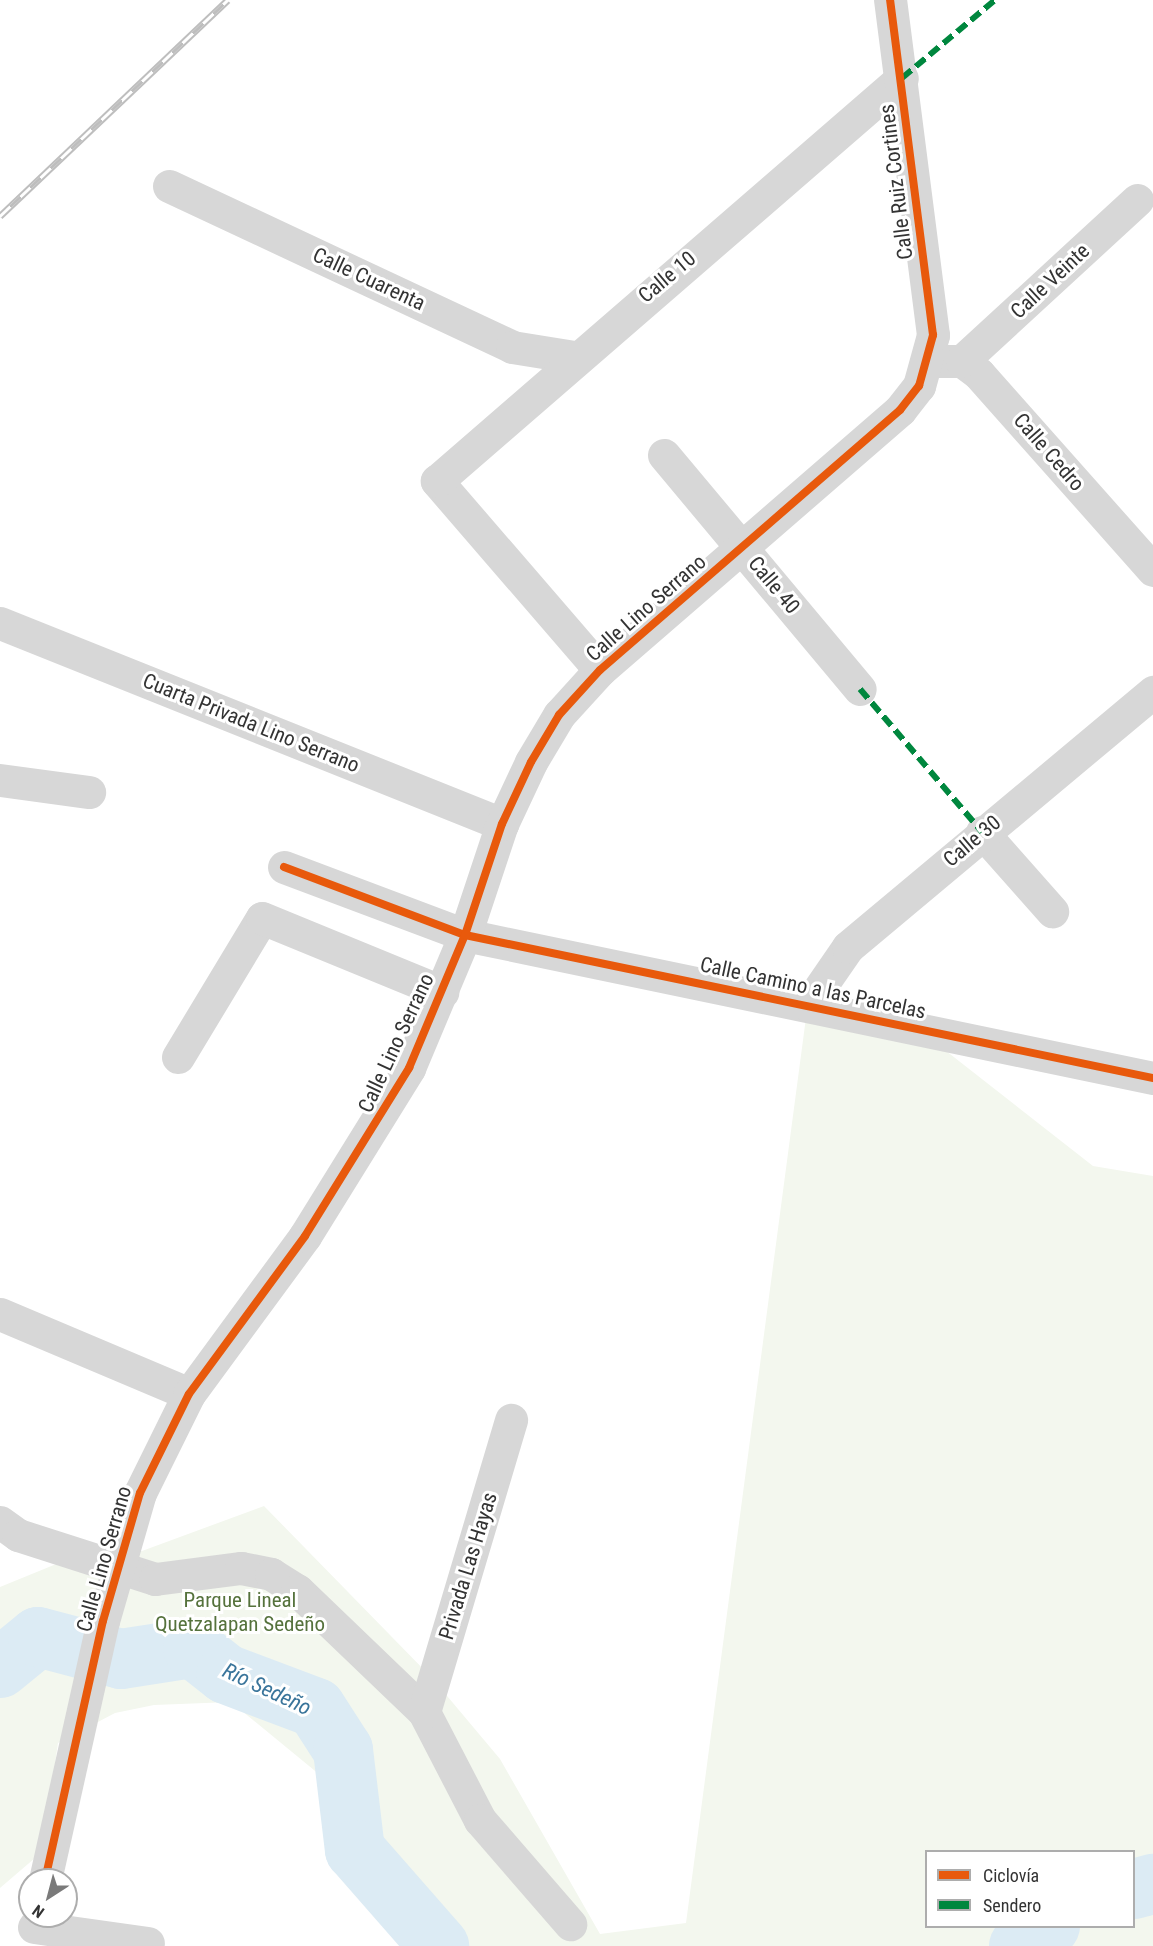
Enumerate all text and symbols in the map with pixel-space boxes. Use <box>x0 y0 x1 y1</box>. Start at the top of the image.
street label: Calle Ruiz Cortines <box>874 103 918 261</box>
street label: Calle Veinte <box>1005 238 1095 324</box>
street label: Calle Cuarenta <box>309 242 429 316</box>
street label: Calle 10 <box>633 246 701 308</box>
street label: Calle Cedro <box>1008 408 1090 496</box>
street label: Calle Lino Serrano <box>581 549 711 667</box>
street label: Calle 40 <box>743 551 805 619</box>
street label: Cuarta Privada Lino Serrano <box>139 668 363 778</box>
street label: Calle 30 <box>938 810 1006 872</box>
street label: Calle Camino a las Parcelas <box>698 952 928 1024</box>
street label: Calle Lino Serrano <box>353 969 439 1117</box>
street label: Calle Lino Serrano <box>71 1483 137 1635</box>
street label: Privada Las Hayas <box>434 1489 502 1643</box>
park label: Parque Lineal Quetzalapan Sedeño <box>155 1587 325 1637</box>
water label: Río Sedeño <box>218 1657 316 1721</box>
legend <box>925 1850 1135 1928</box>
text: Ciclovía <box>983 1865 1039 1886</box>
north arrow <box>18 1868 78 1928</box>
text: Sendero <box>983 1895 1041 1916</box>
text: N <box>29 1901 48 1922</box>

